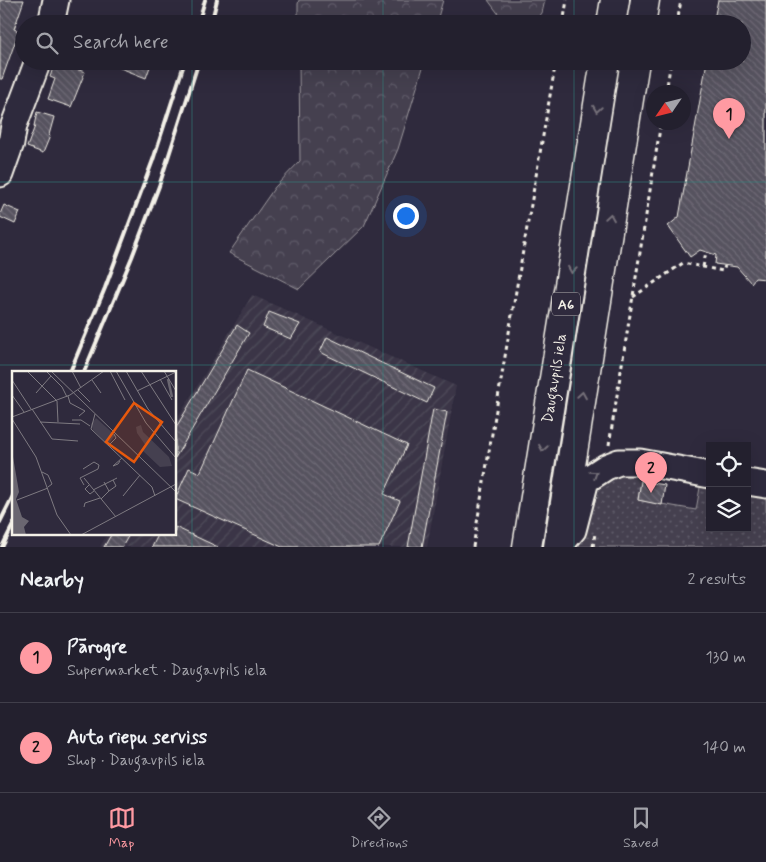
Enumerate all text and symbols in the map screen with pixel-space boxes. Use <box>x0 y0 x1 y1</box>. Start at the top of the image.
search box <box>15 15 751 70</box>
icon: search <box>33 29 61 57</box>
text: Search here <box>73 30 169 55</box>
north arrow <box>646 85 691 130</box>
pin: 1 <box>713 98 745 139</box>
one-way arrow <box>593 105 603 114</box>
your location <box>393 203 419 229</box>
one-way arrow <box>605 213 615 222</box>
one-way arrow <box>567 265 577 274</box>
road number: A6 <box>552 292 580 316</box>
street label: Daugavpils iela <box>538 332 573 425</box>
inset map <box>12 371 176 534</box>
one-way arrow <box>576 391 587 399</box>
map controls <box>706 442 751 532</box>
button: locate <box>706 442 751 487</box>
one-way arrow <box>539 443 549 452</box>
pin: 2 <box>635 452 667 493</box>
one-way arrow <box>589 471 598 481</box>
button: layers <box>706 487 751 532</box>
text: Nearby <box>20 566 84 594</box>
text: 2 results <box>688 569 746 590</box>
text: Pārogre <box>67 635 127 660</box>
text: 1 <box>32 647 40 668</box>
text: 130 m <box>705 647 746 668</box>
text: Supermarket · Daugavpils iela <box>67 660 267 681</box>
text: Auto riepu serviss <box>67 725 207 750</box>
text: 2 <box>32 737 40 758</box>
text: 140 m <box>702 737 746 758</box>
text: Shop · Daugavpils iela <box>67 750 205 771</box>
tab: Map <box>108 804 136 852</box>
tab: Directions <box>351 804 408 852</box>
tab: Saved <box>623 804 658 852</box>

